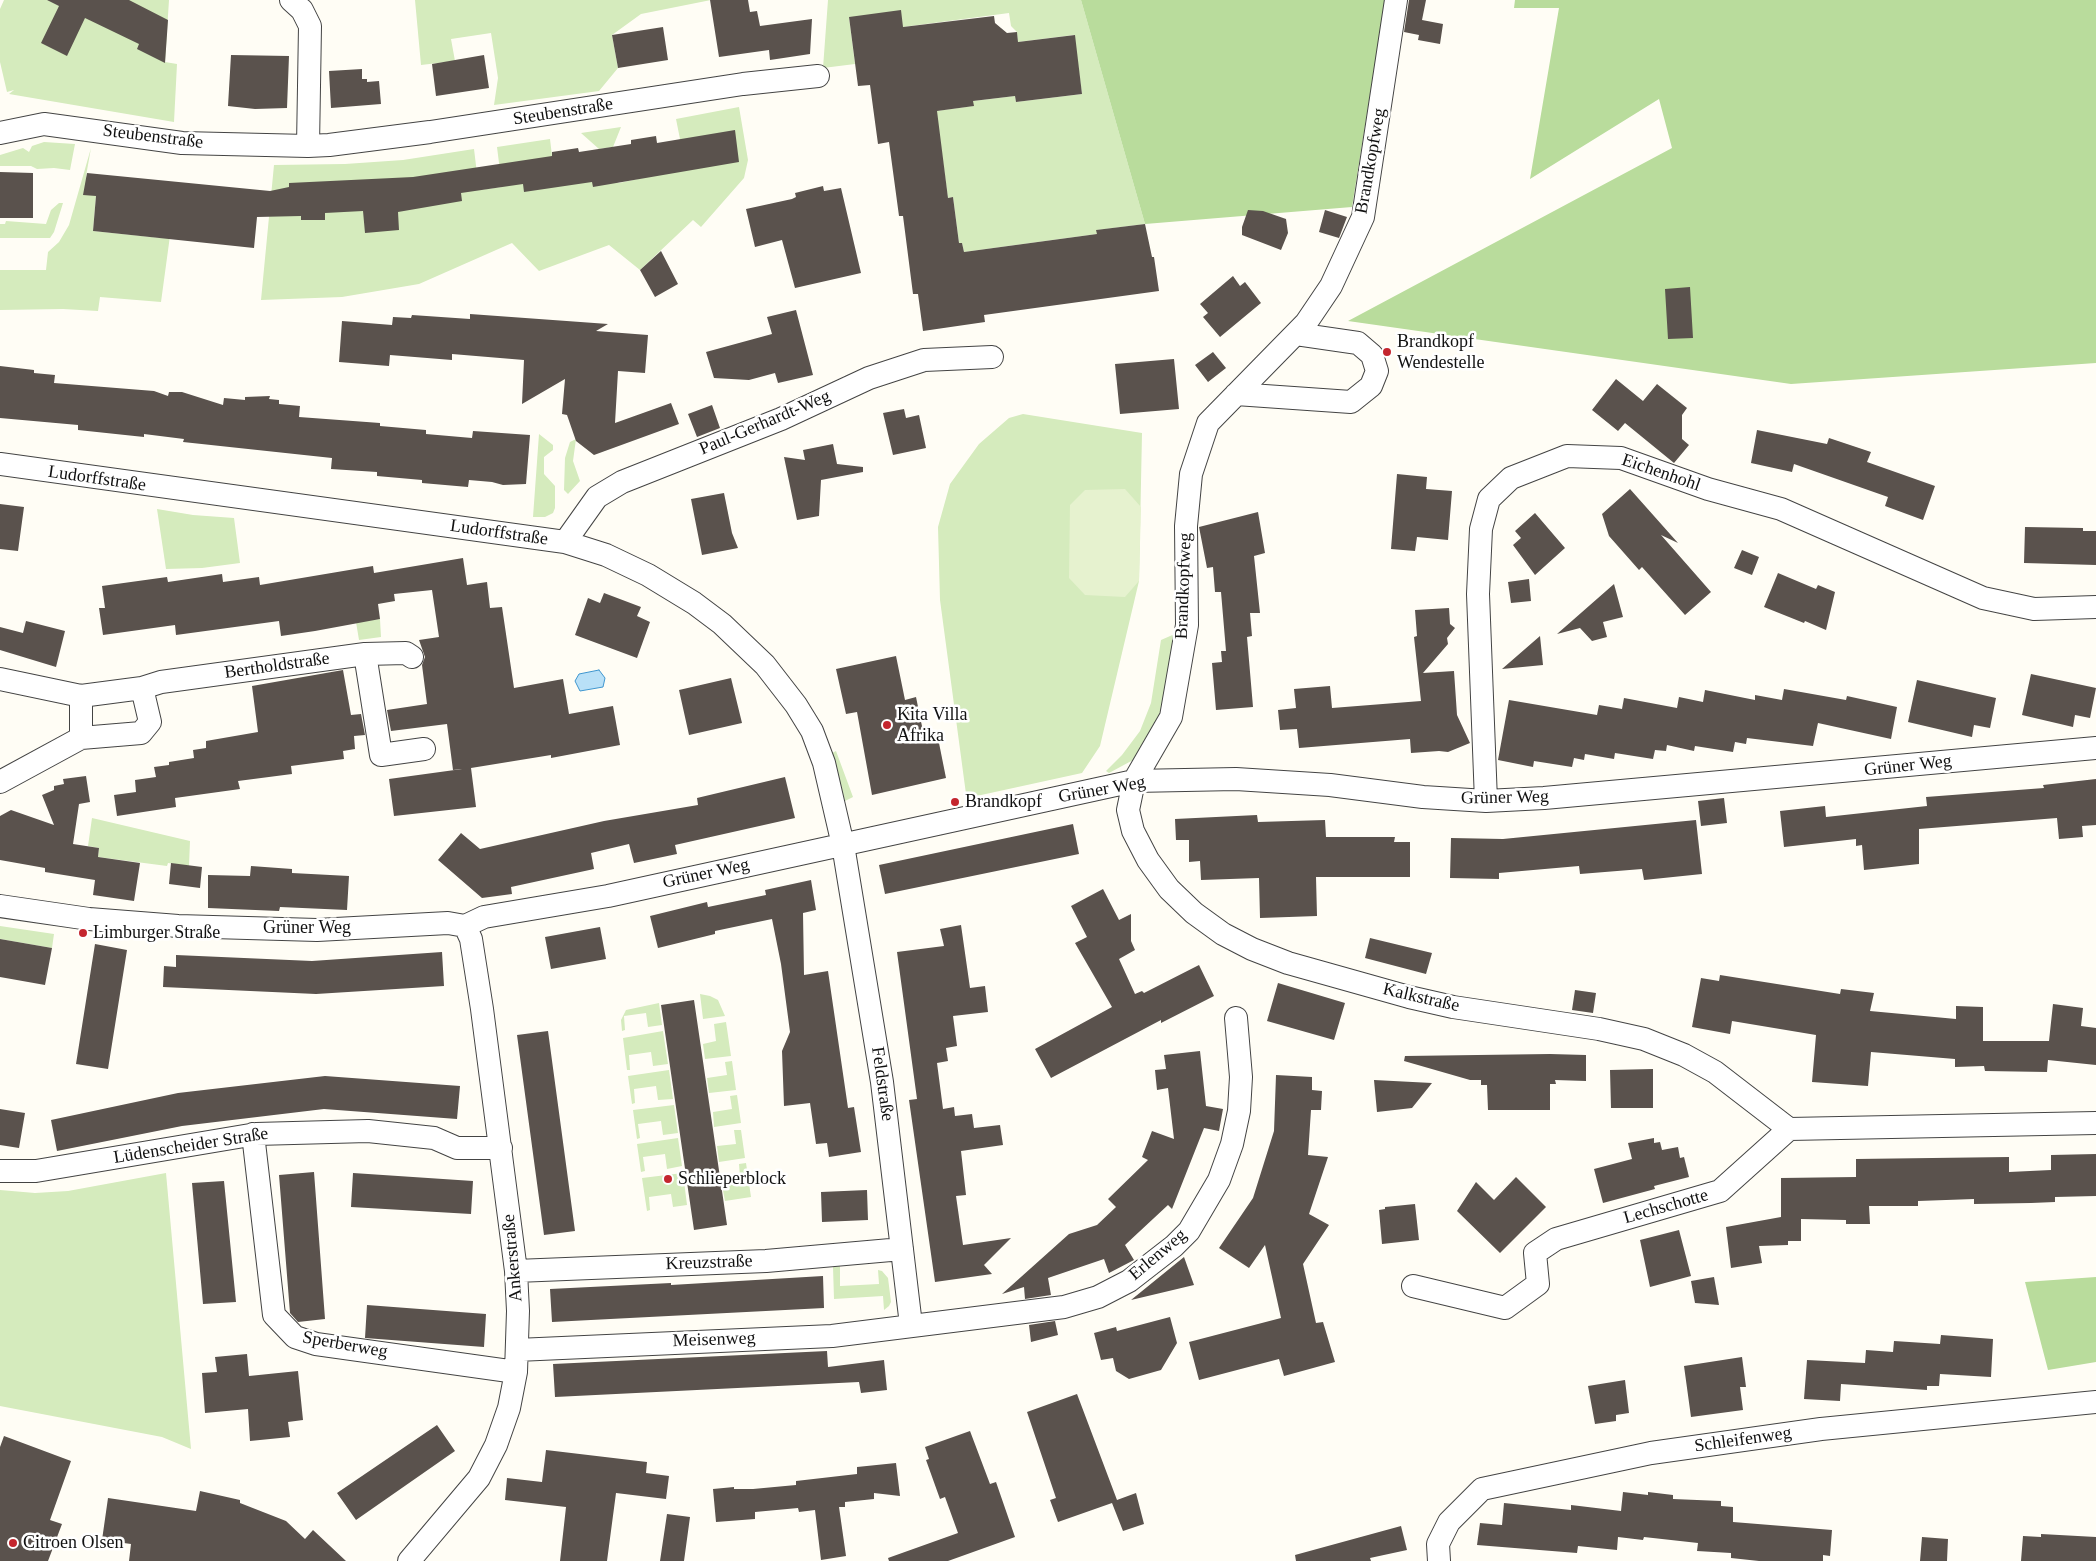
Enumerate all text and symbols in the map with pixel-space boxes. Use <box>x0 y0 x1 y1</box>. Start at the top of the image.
street label: Steubenstraße <box>511 93 615 131</box>
street label: Brandkopfweg <box>1351 106 1391 216</box>
street label: Steubenstraße <box>102 120 204 154</box>
place label: Brandkopf Wendestelle <box>1397 331 1485 374</box>
marker: Brandkopf Wendestelle <box>1381 346 1393 358</box>
street label: Paul-Gerhardt-Weg <box>696 386 834 460</box>
street label: Eichenhohl <box>1619 449 1703 497</box>
street label: Ludorffstraße <box>47 461 147 497</box>
street label: Ludorffstraße <box>449 515 549 551</box>
street label: Brandkopfweg <box>1171 532 1197 640</box>
street label: Bertholdstraße <box>223 648 331 684</box>
place label: Kita Villa Afrika <box>897 704 967 746</box>
marker: Kita Villa Afrika <box>881 719 893 731</box>
street label: Grüner Weg <box>1863 751 1953 781</box>
street label: Grüner Weg <box>1057 772 1147 808</box>
street label: Grüner Weg <box>1461 786 1549 810</box>
place label: Brandkopf <box>965 791 1042 813</box>
marker: Brandkopf <box>949 796 961 808</box>
street label: Grüner Weg <box>661 854 751 894</box>
street label: Grüner Weg <box>263 917 351 939</box>
place label: Limburger Straße <box>93 922 220 944</box>
marker: Limburger Straße <box>77 927 89 939</box>
street label: Kalkstraße <box>1381 979 1461 1017</box>
street label: Feldstraße <box>866 1045 898 1123</box>
street label: Lüdenscheider Straße <box>112 1123 270 1169</box>
place label: Schlieperblock <box>678 1168 786 1190</box>
marker: Schlieperblock <box>662 1173 674 1185</box>
street label: Lechschotte <box>1621 1185 1711 1229</box>
street label: Ankerstraße <box>498 1213 528 1303</box>
street label: Erlenweg <box>1125 1225 1191 1285</box>
street label: Kreuzstraße <box>665 1251 753 1275</box>
street label: Sperberweg <box>301 1327 389 1363</box>
street label: Meisenweg <box>672 1328 756 1352</box>
street label: Schleifenweg <box>1693 1422 1793 1458</box>
place label: Citroen Olsen <box>23 1532 123 1554</box>
marker: Citroen Olsen <box>7 1537 19 1549</box>

